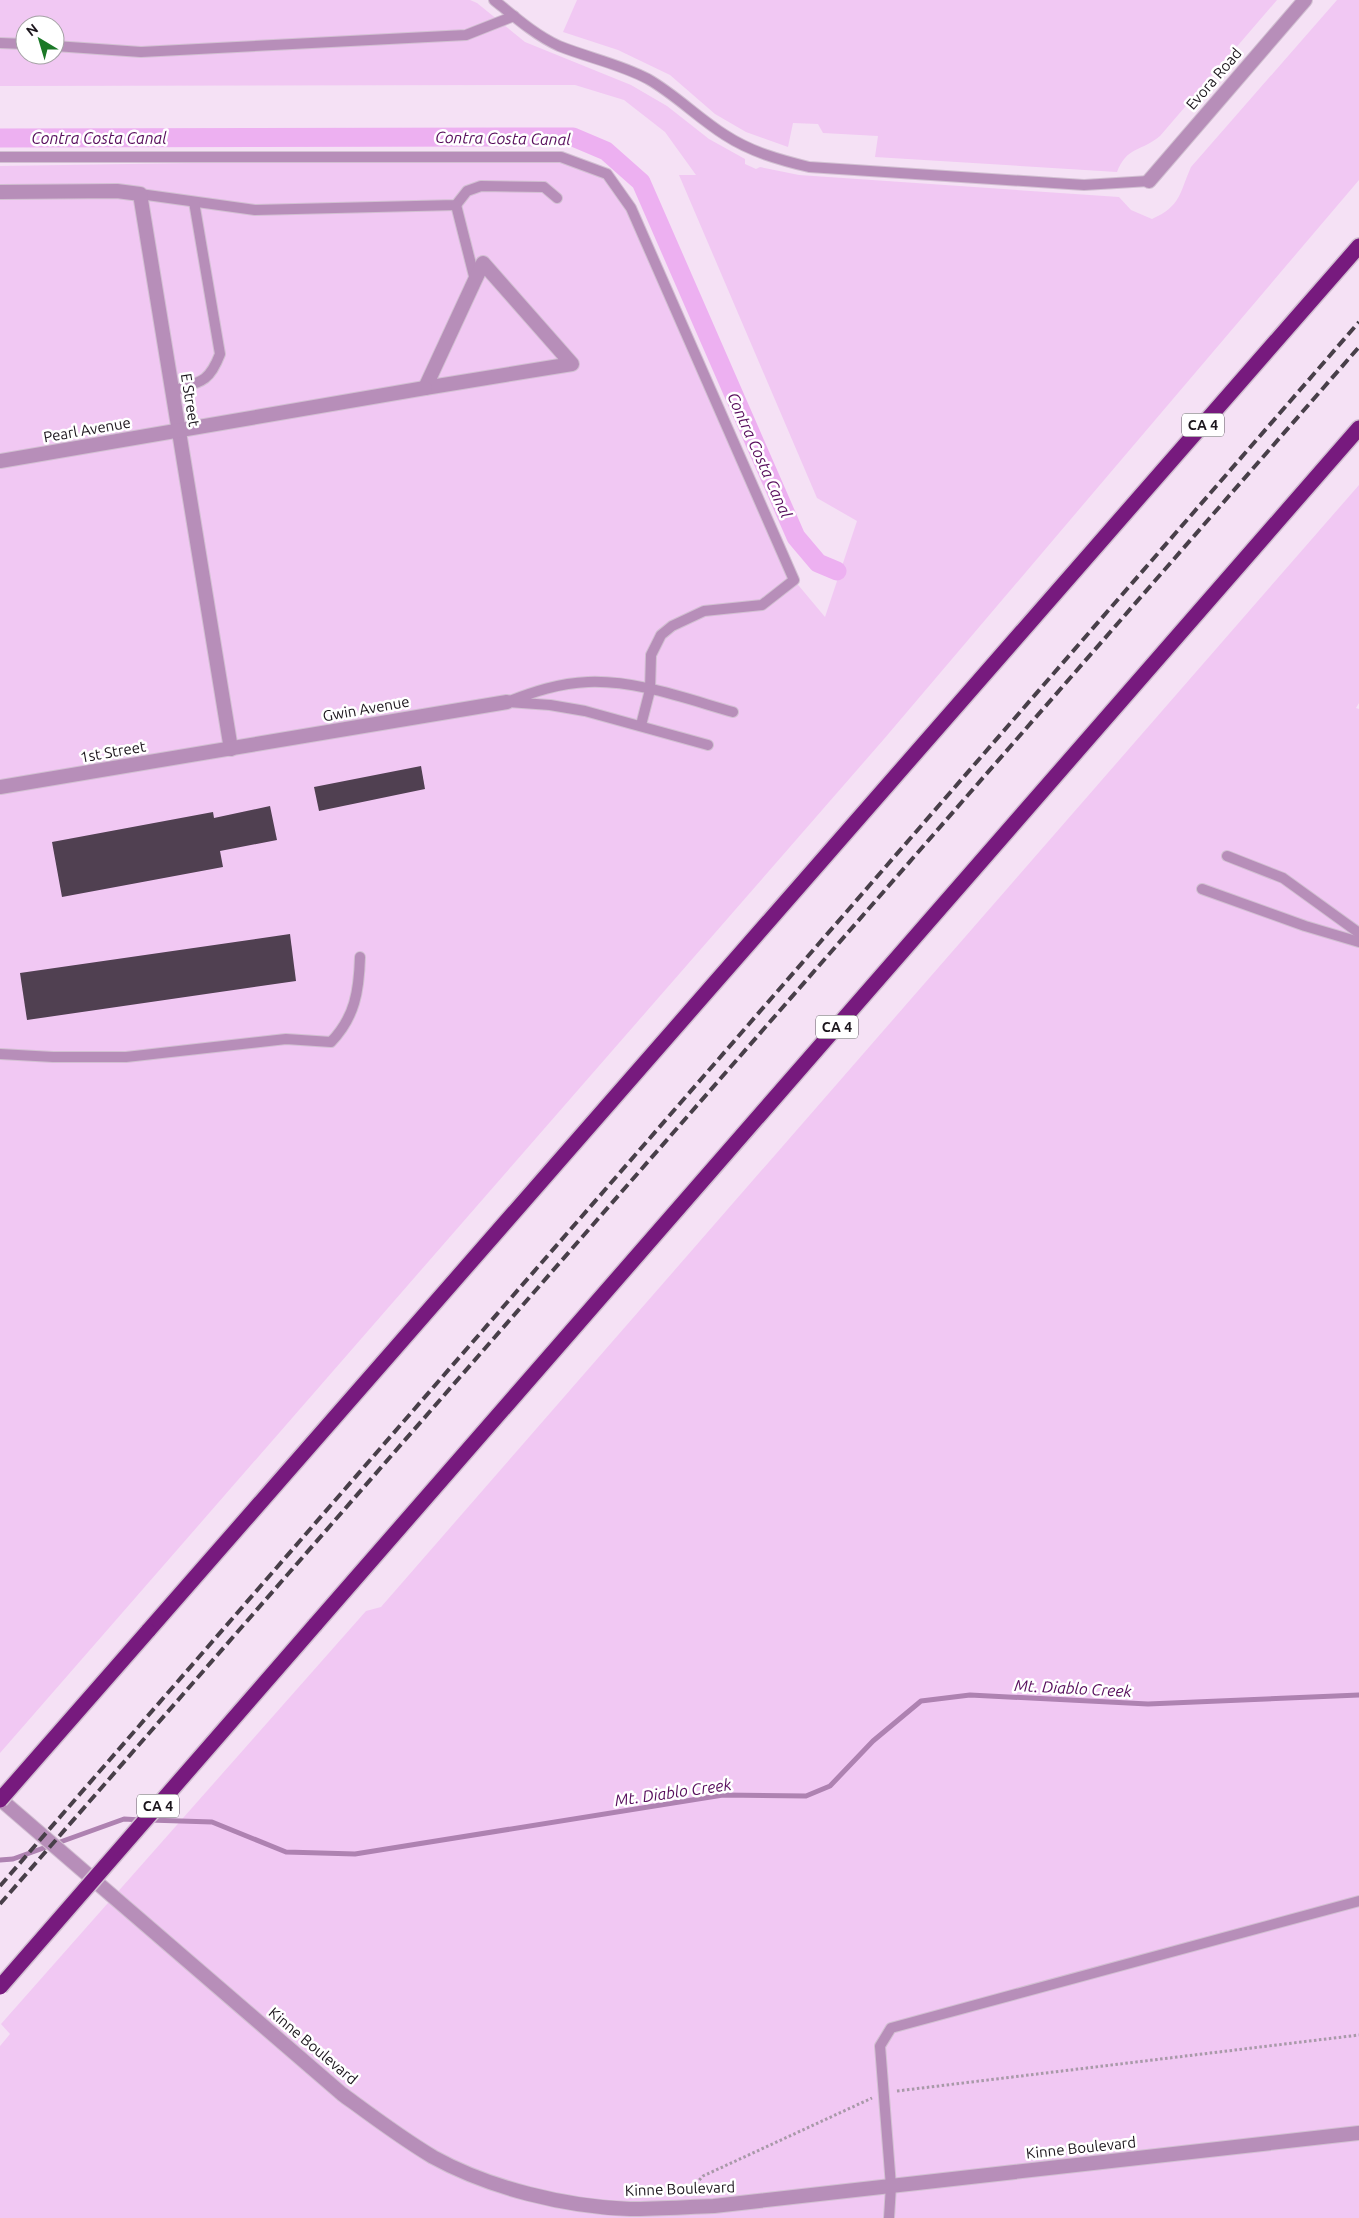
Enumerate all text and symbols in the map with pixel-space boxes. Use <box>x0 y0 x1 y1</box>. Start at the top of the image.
north arrow <box>15 15 65 65</box>
text: N <box>23 20 41 39</box>
street label: Evora Road <box>1182 45 1245 113</box>
water label: Contra Costa Canal <box>435 128 571 148</box>
water label: Contra Costa Canal <box>31 129 167 147</box>
street label: E Street <box>178 372 203 428</box>
water label: Contra Costa Canal <box>724 389 796 521</box>
street label: Pearl Avenue <box>42 413 132 446</box>
road number: CA 4 <box>1182 414 1224 436</box>
street label: Gwin Avenue <box>321 693 411 724</box>
street label: 1st Street <box>79 737 147 766</box>
road number: CA 4 <box>816 1016 858 1038</box>
water label: Mt. Diablo Creek <box>1014 1676 1133 1700</box>
water label: Mt. Diablo Creek <box>613 1775 733 1809</box>
road number: CA 4 <box>137 1794 179 1818</box>
street label: Kinne Boulevard <box>266 2004 361 2088</box>
street label: Kinne Boulevard <box>1025 2133 1137 2162</box>
street label: Kinne Boulevard <box>624 2178 735 2199</box>

